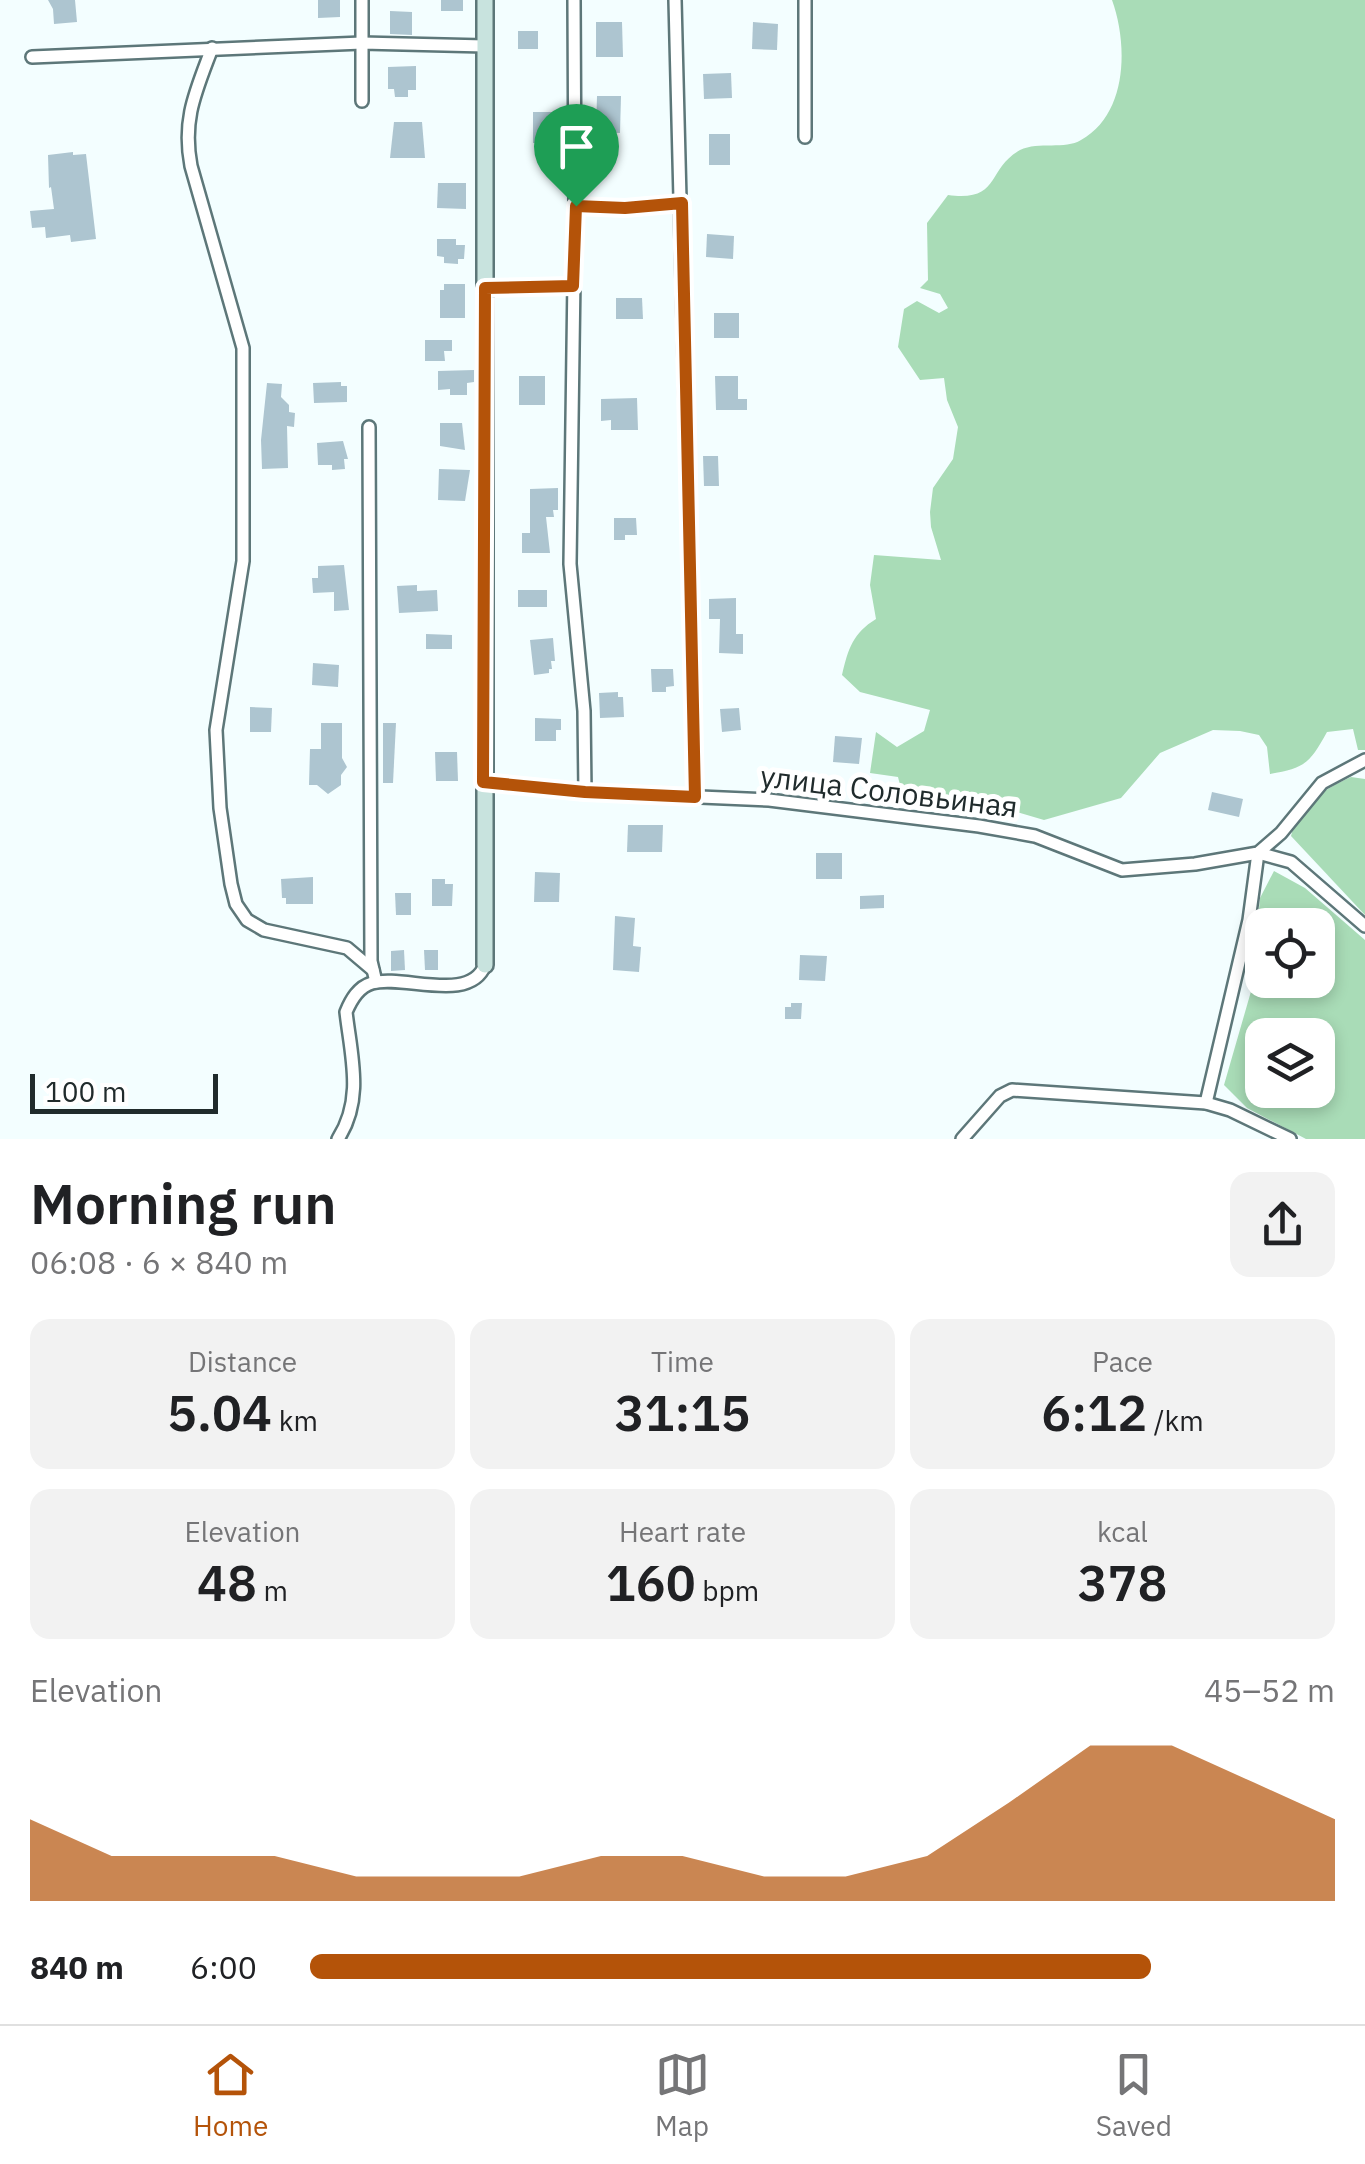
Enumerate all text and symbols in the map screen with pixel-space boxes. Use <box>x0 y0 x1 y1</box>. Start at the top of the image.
pin <box>534 104 619 207</box>
icon: arrive <box>549 119 604 174</box>
street label: улица Соловьиная <box>758 755 1020 826</box>
map controls <box>1245 908 1335 1108</box>
button: locate <box>1245 908 1335 998</box>
button: layers <box>1245 1018 1335 1108</box>
scale bar <box>30 1069 218 1114</box>
text: 100 m <box>45 1073 126 1110</box>
text: Morning run <box>30 1168 337 1239</box>
button: share <box>1230 1172 1335 1277</box>
text: 06:08 · 6 × 840 m <box>30 1241 288 1283</box>
text: Distance <box>188 1343 297 1380</box>
text: Time <box>651 1343 714 1380</box>
text: Pace <box>1092 1343 1153 1380</box>
text: 5.04 <box>167 1380 272 1445</box>
text: 31:15 <box>615 1380 750 1445</box>
text: 6:12 <box>1041 1380 1147 1445</box>
text: km <box>272 1402 318 1439</box>
text: /km <box>1147 1402 1204 1439</box>
text: Elevation <box>185 1513 300 1550</box>
text: Heart rate <box>619 1513 746 1550</box>
text: kcal <box>1097 1513 1148 1550</box>
text: 48 <box>197 1550 257 1615</box>
text: 160 <box>606 1550 696 1615</box>
text: 378 <box>1078 1550 1168 1615</box>
text: m <box>257 1572 288 1609</box>
text: bpm <box>696 1572 759 1609</box>
text: Elevation <box>30 1669 163 1711</box>
text: 45–52 m <box>1204 1669 1335 1711</box>
text: 840 m <box>30 1946 124 1988</box>
text: 6:00 <box>190 1946 257 1988</box>
tab: Home <box>193 2047 268 2144</box>
tab: Map <box>655 2047 710 2144</box>
tab: Saved <box>1096 2047 1172 2144</box>

